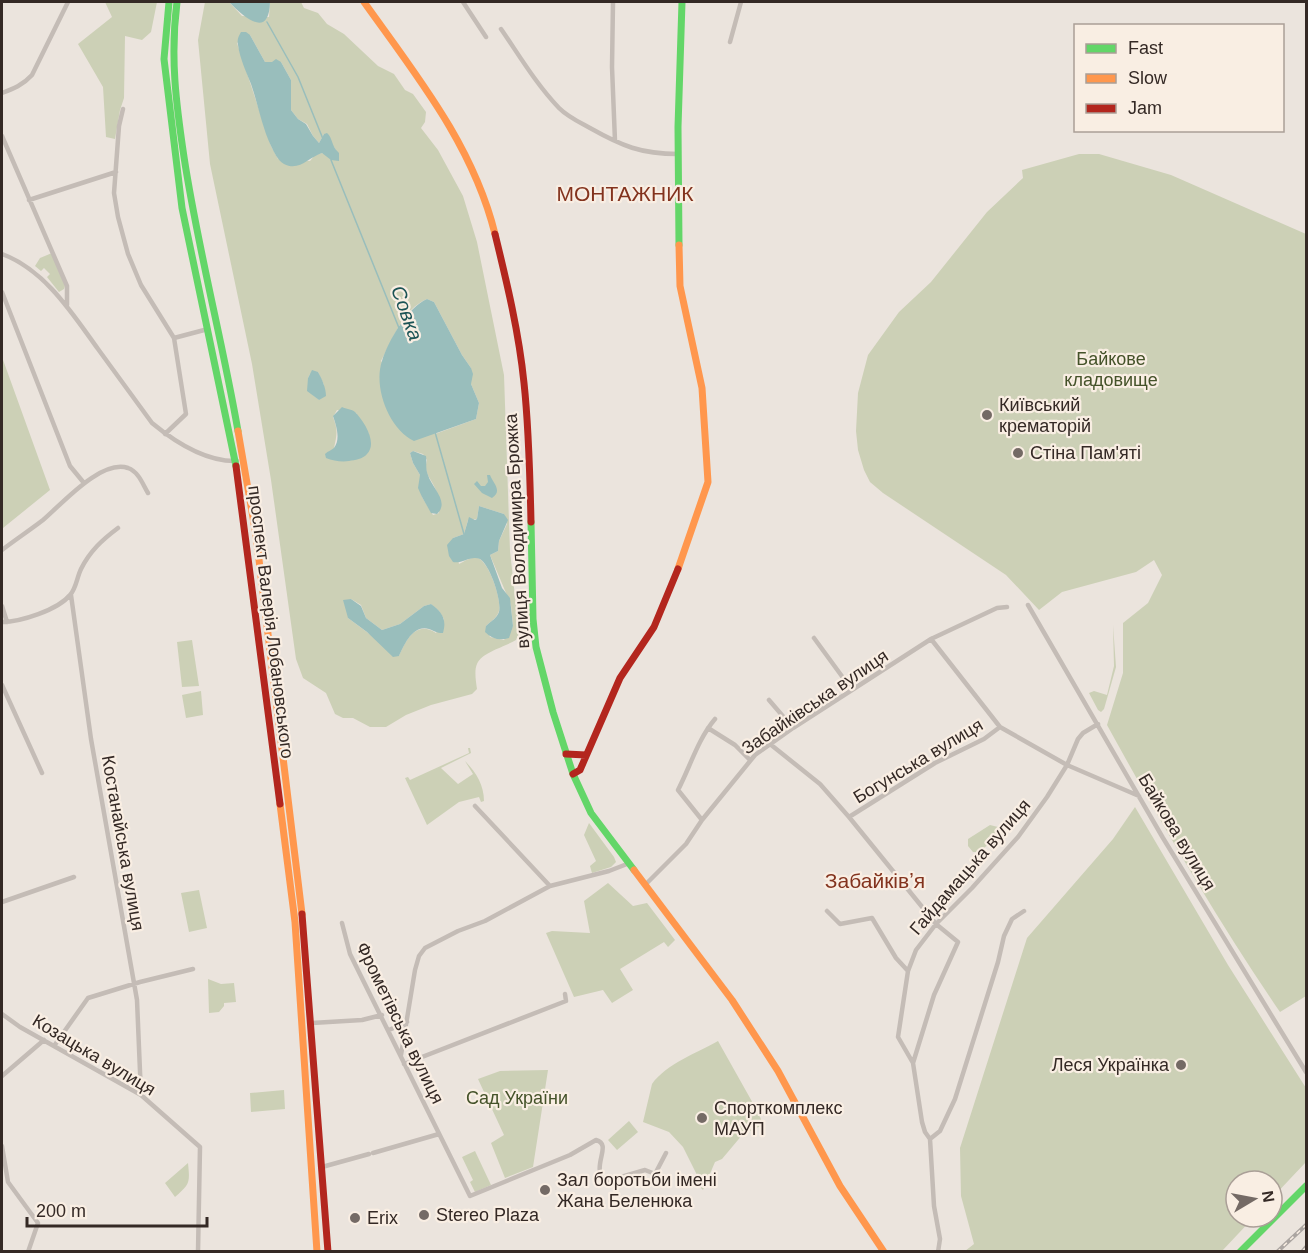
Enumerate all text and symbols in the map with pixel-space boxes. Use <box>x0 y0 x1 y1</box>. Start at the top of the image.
legend <box>1074 24 1284 132</box>
text: Fast <box>1128 38 1163 58</box>
text: Slow <box>1128 68 1168 88</box>
text: Jam <box>1128 98 1162 118</box>
district label: МОНТАЖНИК <box>556 182 694 205</box>
water label: Совка <box>387 283 427 343</box>
park label: Байкове кладовище <box>1064 349 1158 390</box>
place label: Київський крематорій <box>999 395 1091 436</box>
marker: Київський крематорій <box>980 408 994 422</box>
street label: вулиця Володимира Брожка <box>501 412 533 649</box>
place label: Стіна Пам'яті <box>1030 443 1141 463</box>
marker: Стіна Пам'яті <box>1011 446 1025 460</box>
street label: проспект Валерія Лобановського <box>244 484 298 760</box>
street label: Забайківська вулиця <box>738 646 892 758</box>
street label: Богунська вулиця <box>850 714 986 808</box>
street label: Костанайська вулиця <box>98 754 148 932</box>
street label: Байкова вулиця <box>1134 770 1220 894</box>
street label: Гайдамацька вулиця <box>906 795 1034 939</box>
district label: Забайківʼя <box>825 869 925 892</box>
street label: Фрометівська вулиця <box>352 939 448 1107</box>
street label: Козацька вулиця <box>29 1010 159 1100</box>
place label: Леся Українка <box>1052 1055 1170 1075</box>
marker: Леся Українка <box>1174 1058 1188 1072</box>
park label: Сад України <box>466 1088 568 1108</box>
place label: Спорткомплекс МАУП <box>714 1098 842 1139</box>
marker: Спорткомплекс МАУП <box>695 1111 709 1125</box>
north arrow <box>1224 1169 1284 1229</box>
place label: Зал боротьби імені Жана Беленюка <box>557 1170 717 1211</box>
marker: Зал боротьби імені Жана Беленюка <box>538 1183 552 1197</box>
text: N <box>1259 1189 1278 1204</box>
scale bar <box>27 1190 207 1228</box>
text: 200 m <box>36 1201 86 1221</box>
place label: Stereo Plaza <box>436 1205 540 1225</box>
place label: Erix <box>367 1208 398 1228</box>
marker: Stereo Plaza <box>417 1208 431 1222</box>
marker: Erix <box>348 1211 362 1225</box>

